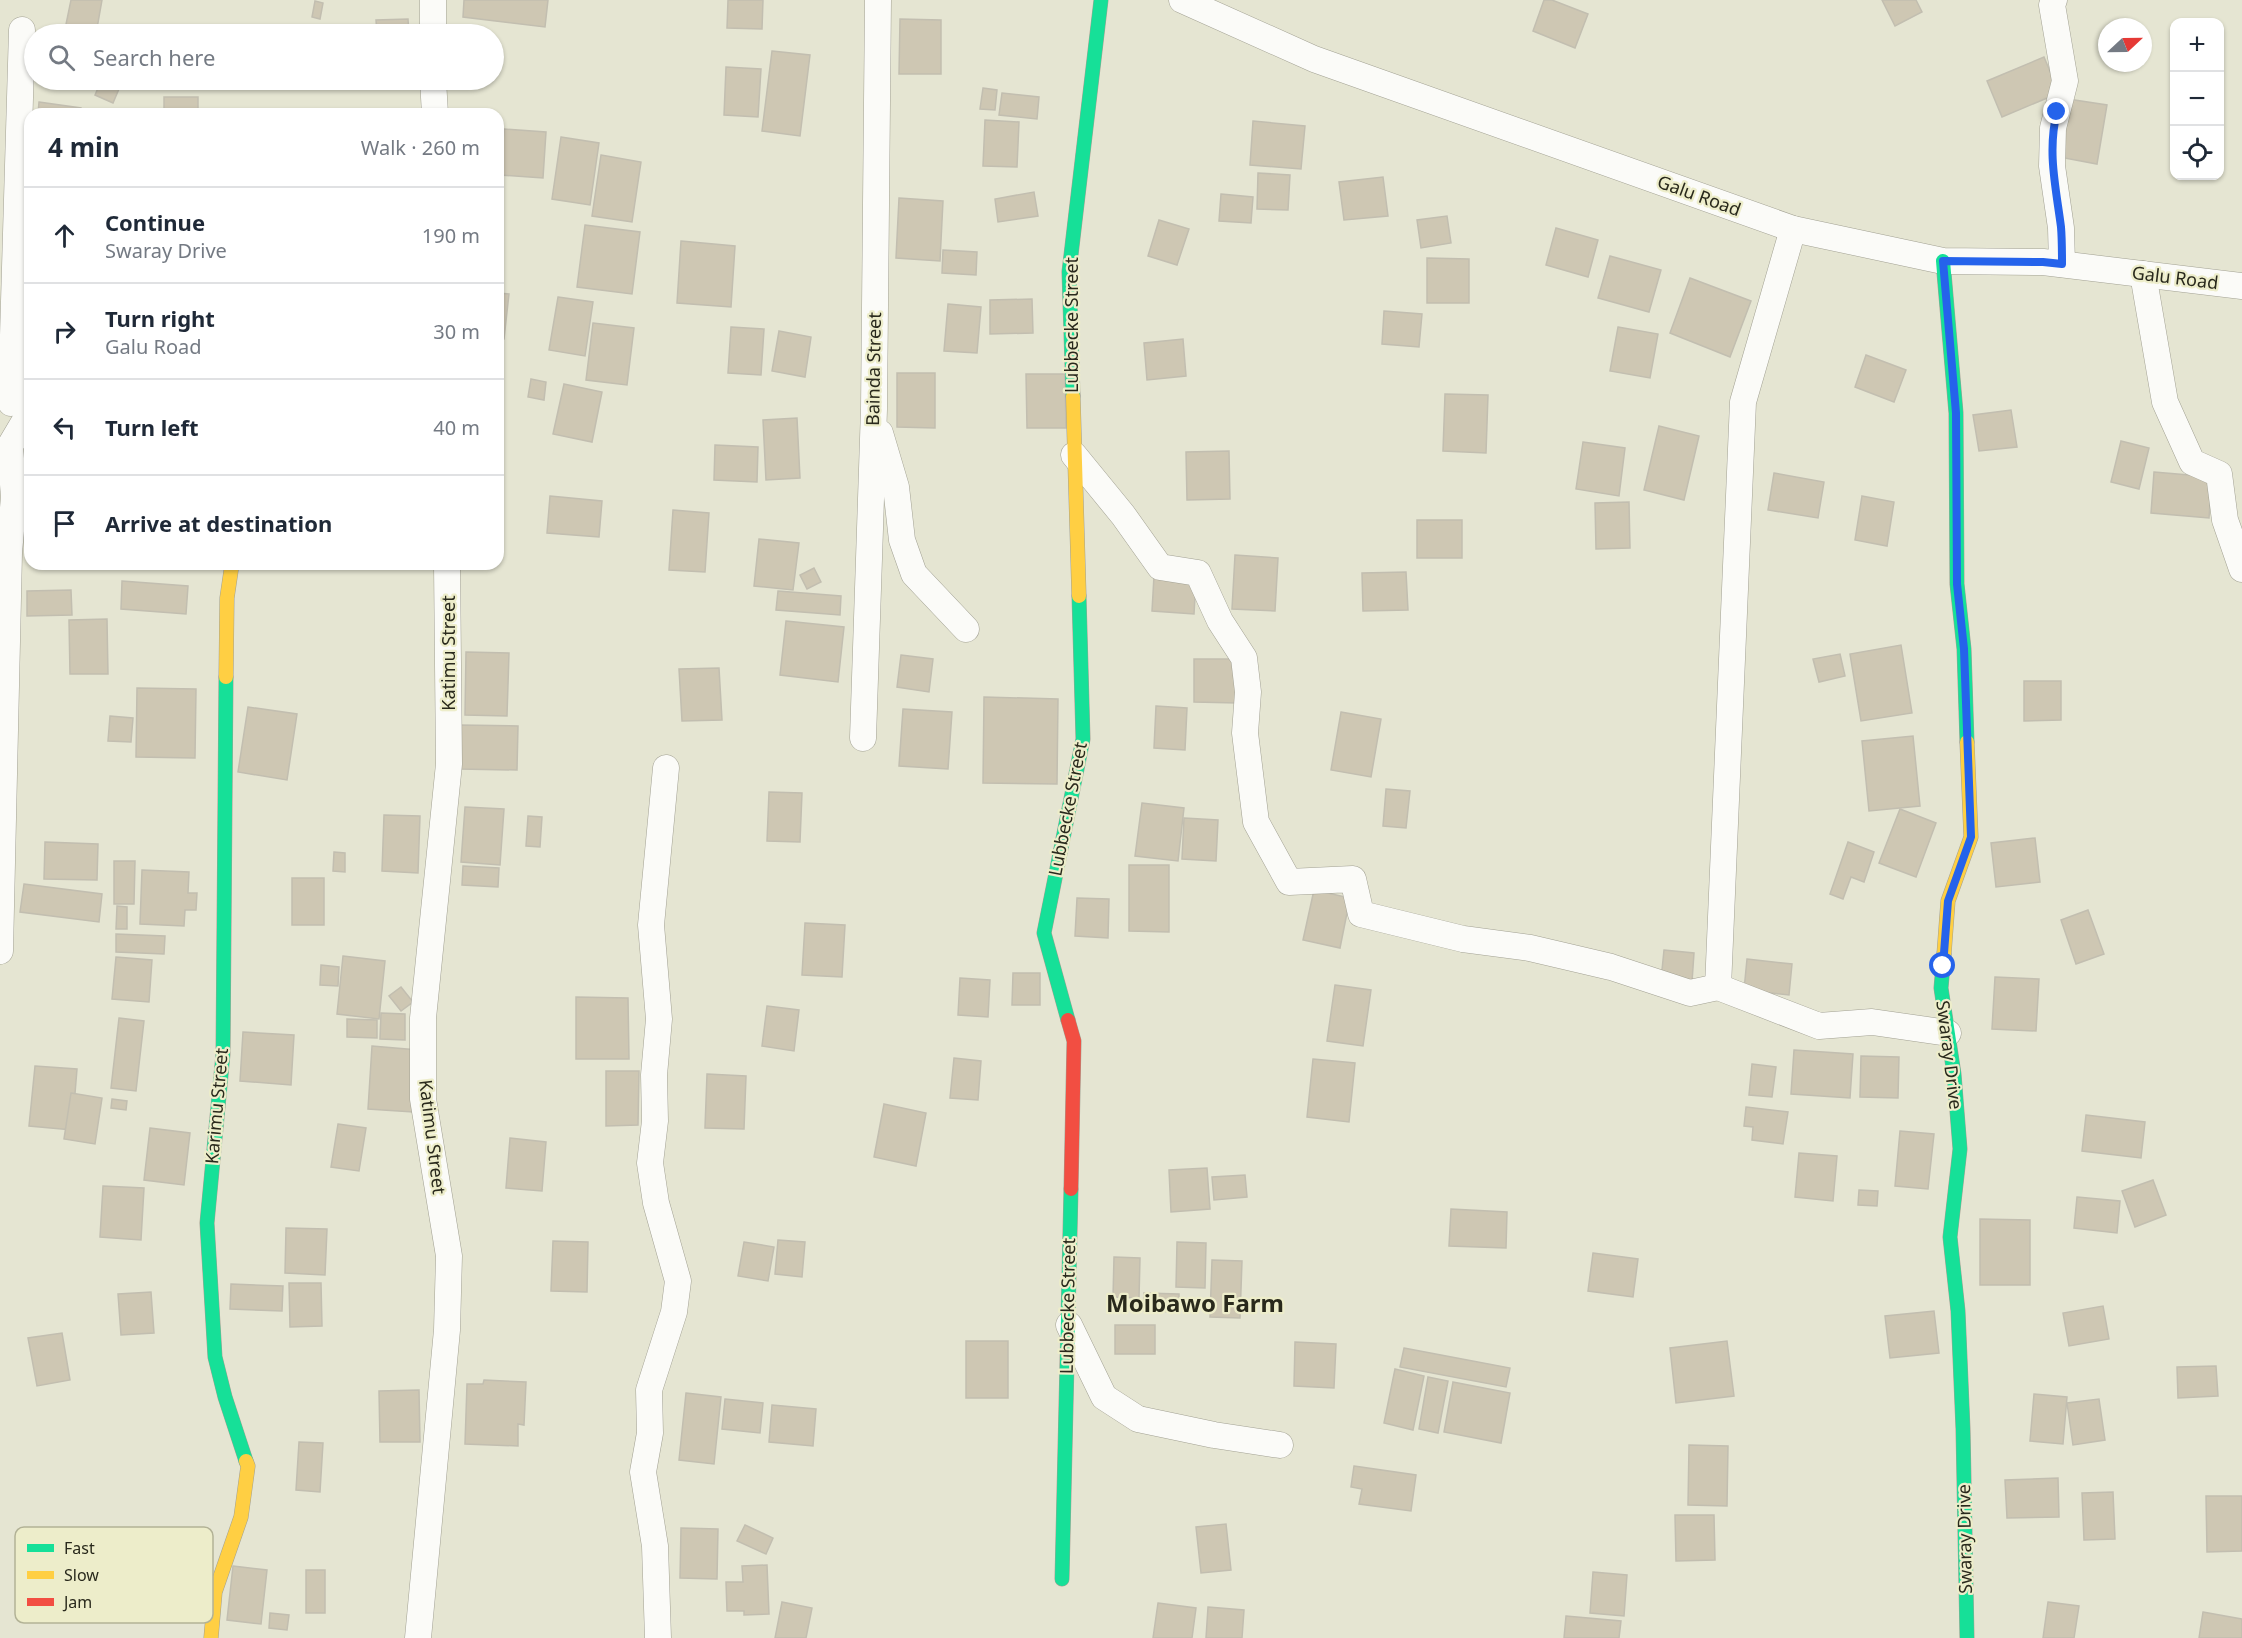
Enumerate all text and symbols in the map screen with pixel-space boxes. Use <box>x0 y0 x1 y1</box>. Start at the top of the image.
north arrow <box>2098 18 2152 72</box>
map controls <box>2170 18 2224 180</box>
button: + <box>2170 18 2224 72</box>
search box <box>24 24 504 90</box>
icon: search <box>45 41 78 74</box>
text: Search here <box>93 42 215 72</box>
button: − <box>2170 72 2224 126</box>
route end <box>2043 98 2069 124</box>
button: locate <box>2170 126 2224 180</box>
text: 4 min <box>48 129 120 165</box>
text: Walk · 260 m <box>361 134 480 161</box>
street label: Galu Road <box>1654 169 1744 221</box>
text: Continue <box>105 207 205 237</box>
icon: ahead <box>48 219 81 252</box>
text: 190 m <box>422 222 480 249</box>
text: Swaray Drive <box>105 237 227 264</box>
street label: Lubbecke Street <box>1059 256 1083 393</box>
street label: Galu Road <box>2131 260 2220 294</box>
text: Turn right <box>105 303 215 333</box>
street label: Bainda Street <box>860 311 886 426</box>
icon: right <box>48 315 81 348</box>
text: 30 m <box>433 318 480 345</box>
text: Galu Road <box>105 333 202 360</box>
icon: left <box>48 411 81 444</box>
text: Turn left <box>105 412 199 442</box>
text: 40 m <box>433 414 480 441</box>
icon: arrive <box>48 507 81 540</box>
text: Arrive at destination <box>105 508 332 538</box>
street label: Katimu Street <box>436 595 460 711</box>
street label: Lubbecke Street <box>1042 739 1092 878</box>
route start <box>1929 952 1955 978</box>
street label: Swaray Drive <box>1931 999 1969 1111</box>
street label: Karimu Street <box>199 1046 233 1165</box>
street label: Katimu Street <box>414 1078 452 1196</box>
street label: Lubbecke Street <box>1054 1237 1080 1374</box>
district label: Moibawo Farm <box>1106 1286 1284 1319</box>
street label: Swaray Drive <box>1951 1484 1977 1594</box>
legend <box>15 1527 213 1623</box>
text: Fast <box>64 1537 95 1559</box>
text: Slow <box>64 1564 99 1586</box>
text: Jam <box>62 1591 92 1613</box>

